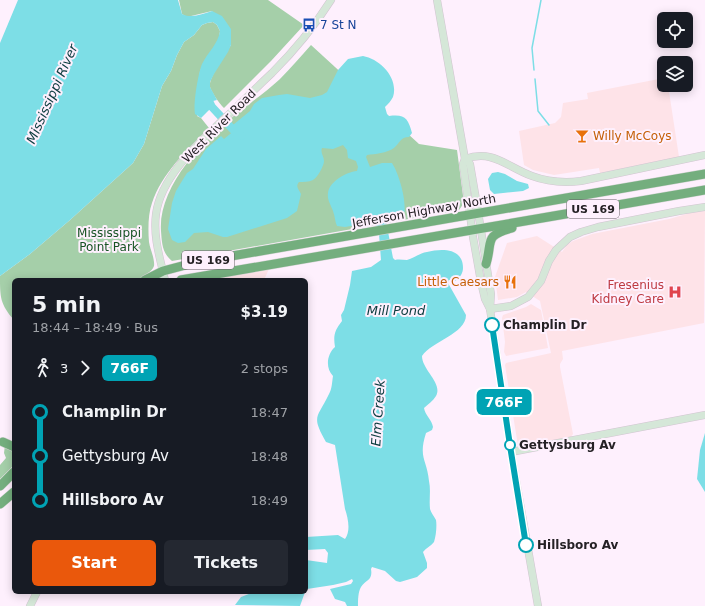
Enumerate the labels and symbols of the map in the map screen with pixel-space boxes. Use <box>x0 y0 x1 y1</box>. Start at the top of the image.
bus stop icon: 7 St N <box>301 17 317 33</box>
place label: 7 St N <box>320 18 357 32</box>
water label: Mississippi River <box>23 41 81 146</box>
street label: West River Road <box>179 86 259 166</box>
bar icon: Willy McCoys <box>574 128 590 144</box>
place label: Willy McCoys <box>593 129 672 143</box>
street label: Jefferson Highway North <box>350 191 497 231</box>
road number: US 169 <box>567 200 619 218</box>
park label: Mississippi Point Park <box>77 226 141 254</box>
road number: US 169 <box>182 251 234 269</box>
restaurant icon: Little Caesars <box>502 274 518 290</box>
place label: Little Caesars <box>417 275 499 289</box>
place label: Fresenius Kidney Care <box>591 278 664 306</box>
hospital icon: Fresenius Kidney Care <box>667 284 683 300</box>
water label: Mill Pond <box>367 303 426 318</box>
marker: Champlin Dr <box>484 317 500 333</box>
place label: Champlin Dr <box>503 318 586 332</box>
water label: Elm Creek <box>368 379 388 447</box>
line badge: 766F <box>476 389 532 415</box>
place label: Gettysburg Av <box>519 438 616 452</box>
marker: Gettysburg Av <box>504 439 516 451</box>
marker: Hillsboro Av <box>518 537 534 553</box>
place label: Hillsboro Av <box>537 538 619 552</box>

